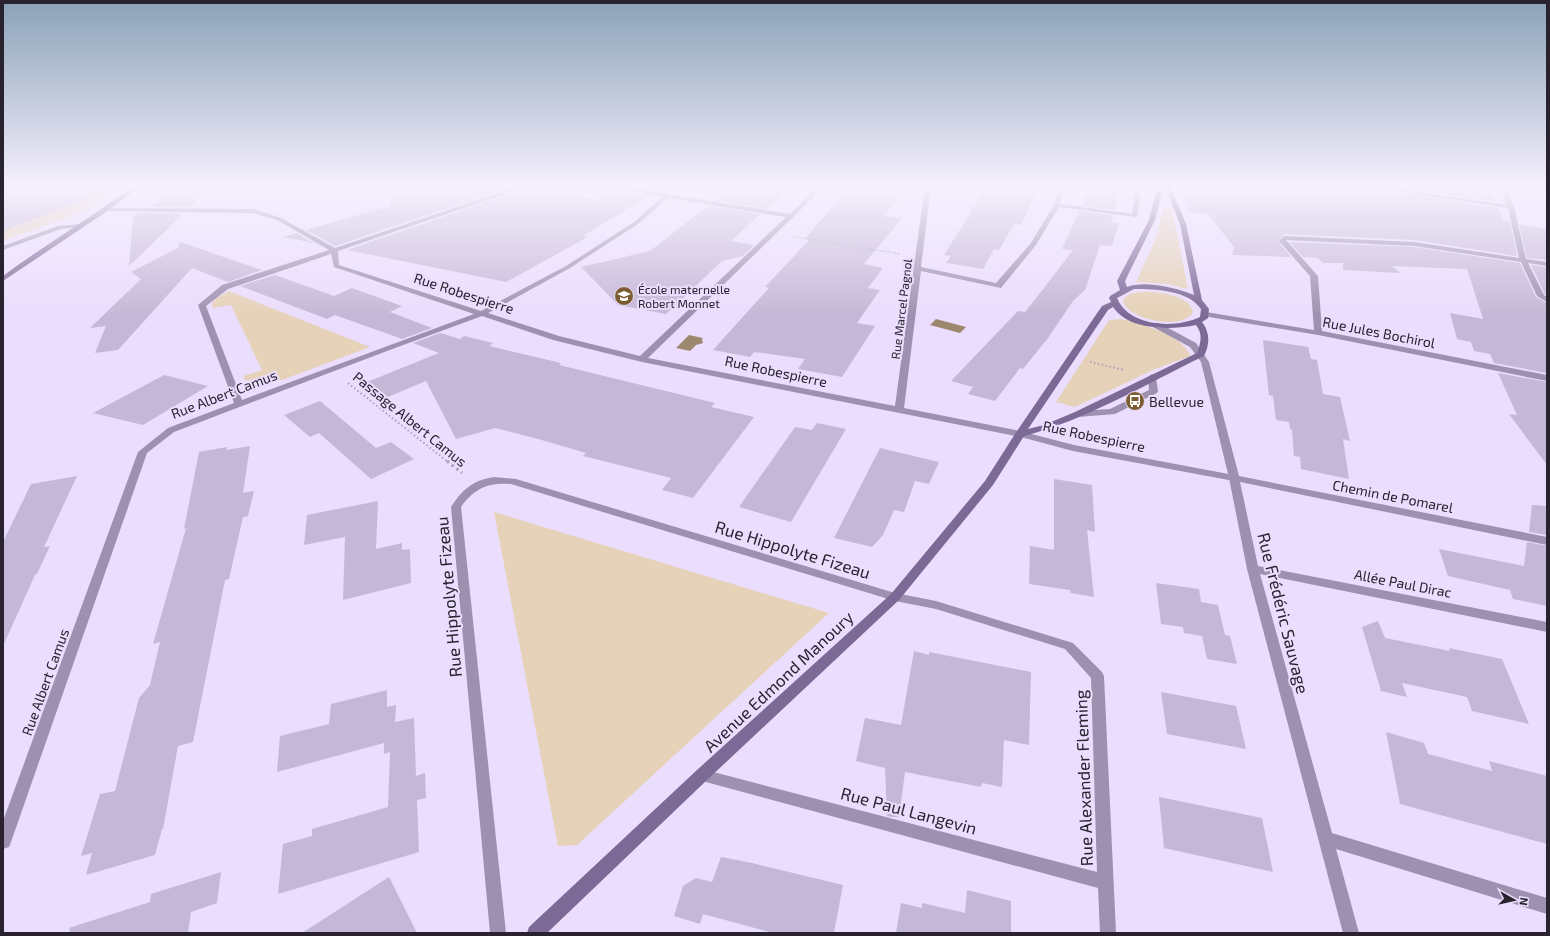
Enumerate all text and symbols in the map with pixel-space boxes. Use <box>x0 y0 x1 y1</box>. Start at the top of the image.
street label: Rue Marcel Pagnol <box>888 258 914 360</box>
street label: Rue Robespierre <box>412 269 516 317</box>
place label: École maternelle Robert Monnet <box>638 282 730 310</box>
school or university icon: École maternelle Robert Monnet <box>613 285 635 307</box>
street label: Rue Jules Bochirol <box>1321 313 1438 351</box>
street label: Rue Robespierre <box>723 352 829 390</box>
street label: Rue Albert Camus <box>168 366 280 422</box>
street label: Passage Albert Camus <box>350 368 470 470</box>
bus stop icon: Bellevue <box>1124 390 1146 412</box>
place label: Bellevue <box>1149 393 1204 410</box>
street label: Rue Robespierre <box>1041 417 1147 455</box>
street label: Chemin de Pomarel <box>1331 476 1456 516</box>
street label: Rue Hippolyte Fizeau <box>431 516 466 678</box>
street label: Rue Hippolyte Fizeau <box>713 516 873 583</box>
street label: Rue Frédéric Sauvage <box>1253 530 1314 696</box>
street label: Allée Paul Dirac <box>1353 565 1453 601</box>
street label: Avenue Edmond Manoury <box>699 606 858 756</box>
street label: Rue Albert Camus <box>18 626 72 738</box>
street label: Rue Alexander Fleming <box>1070 689 1097 867</box>
street label: Rue Paul Langevin <box>839 782 979 839</box>
north arrow <box>1494 880 1534 920</box>
text: N <box>1517 897 1531 906</box>

